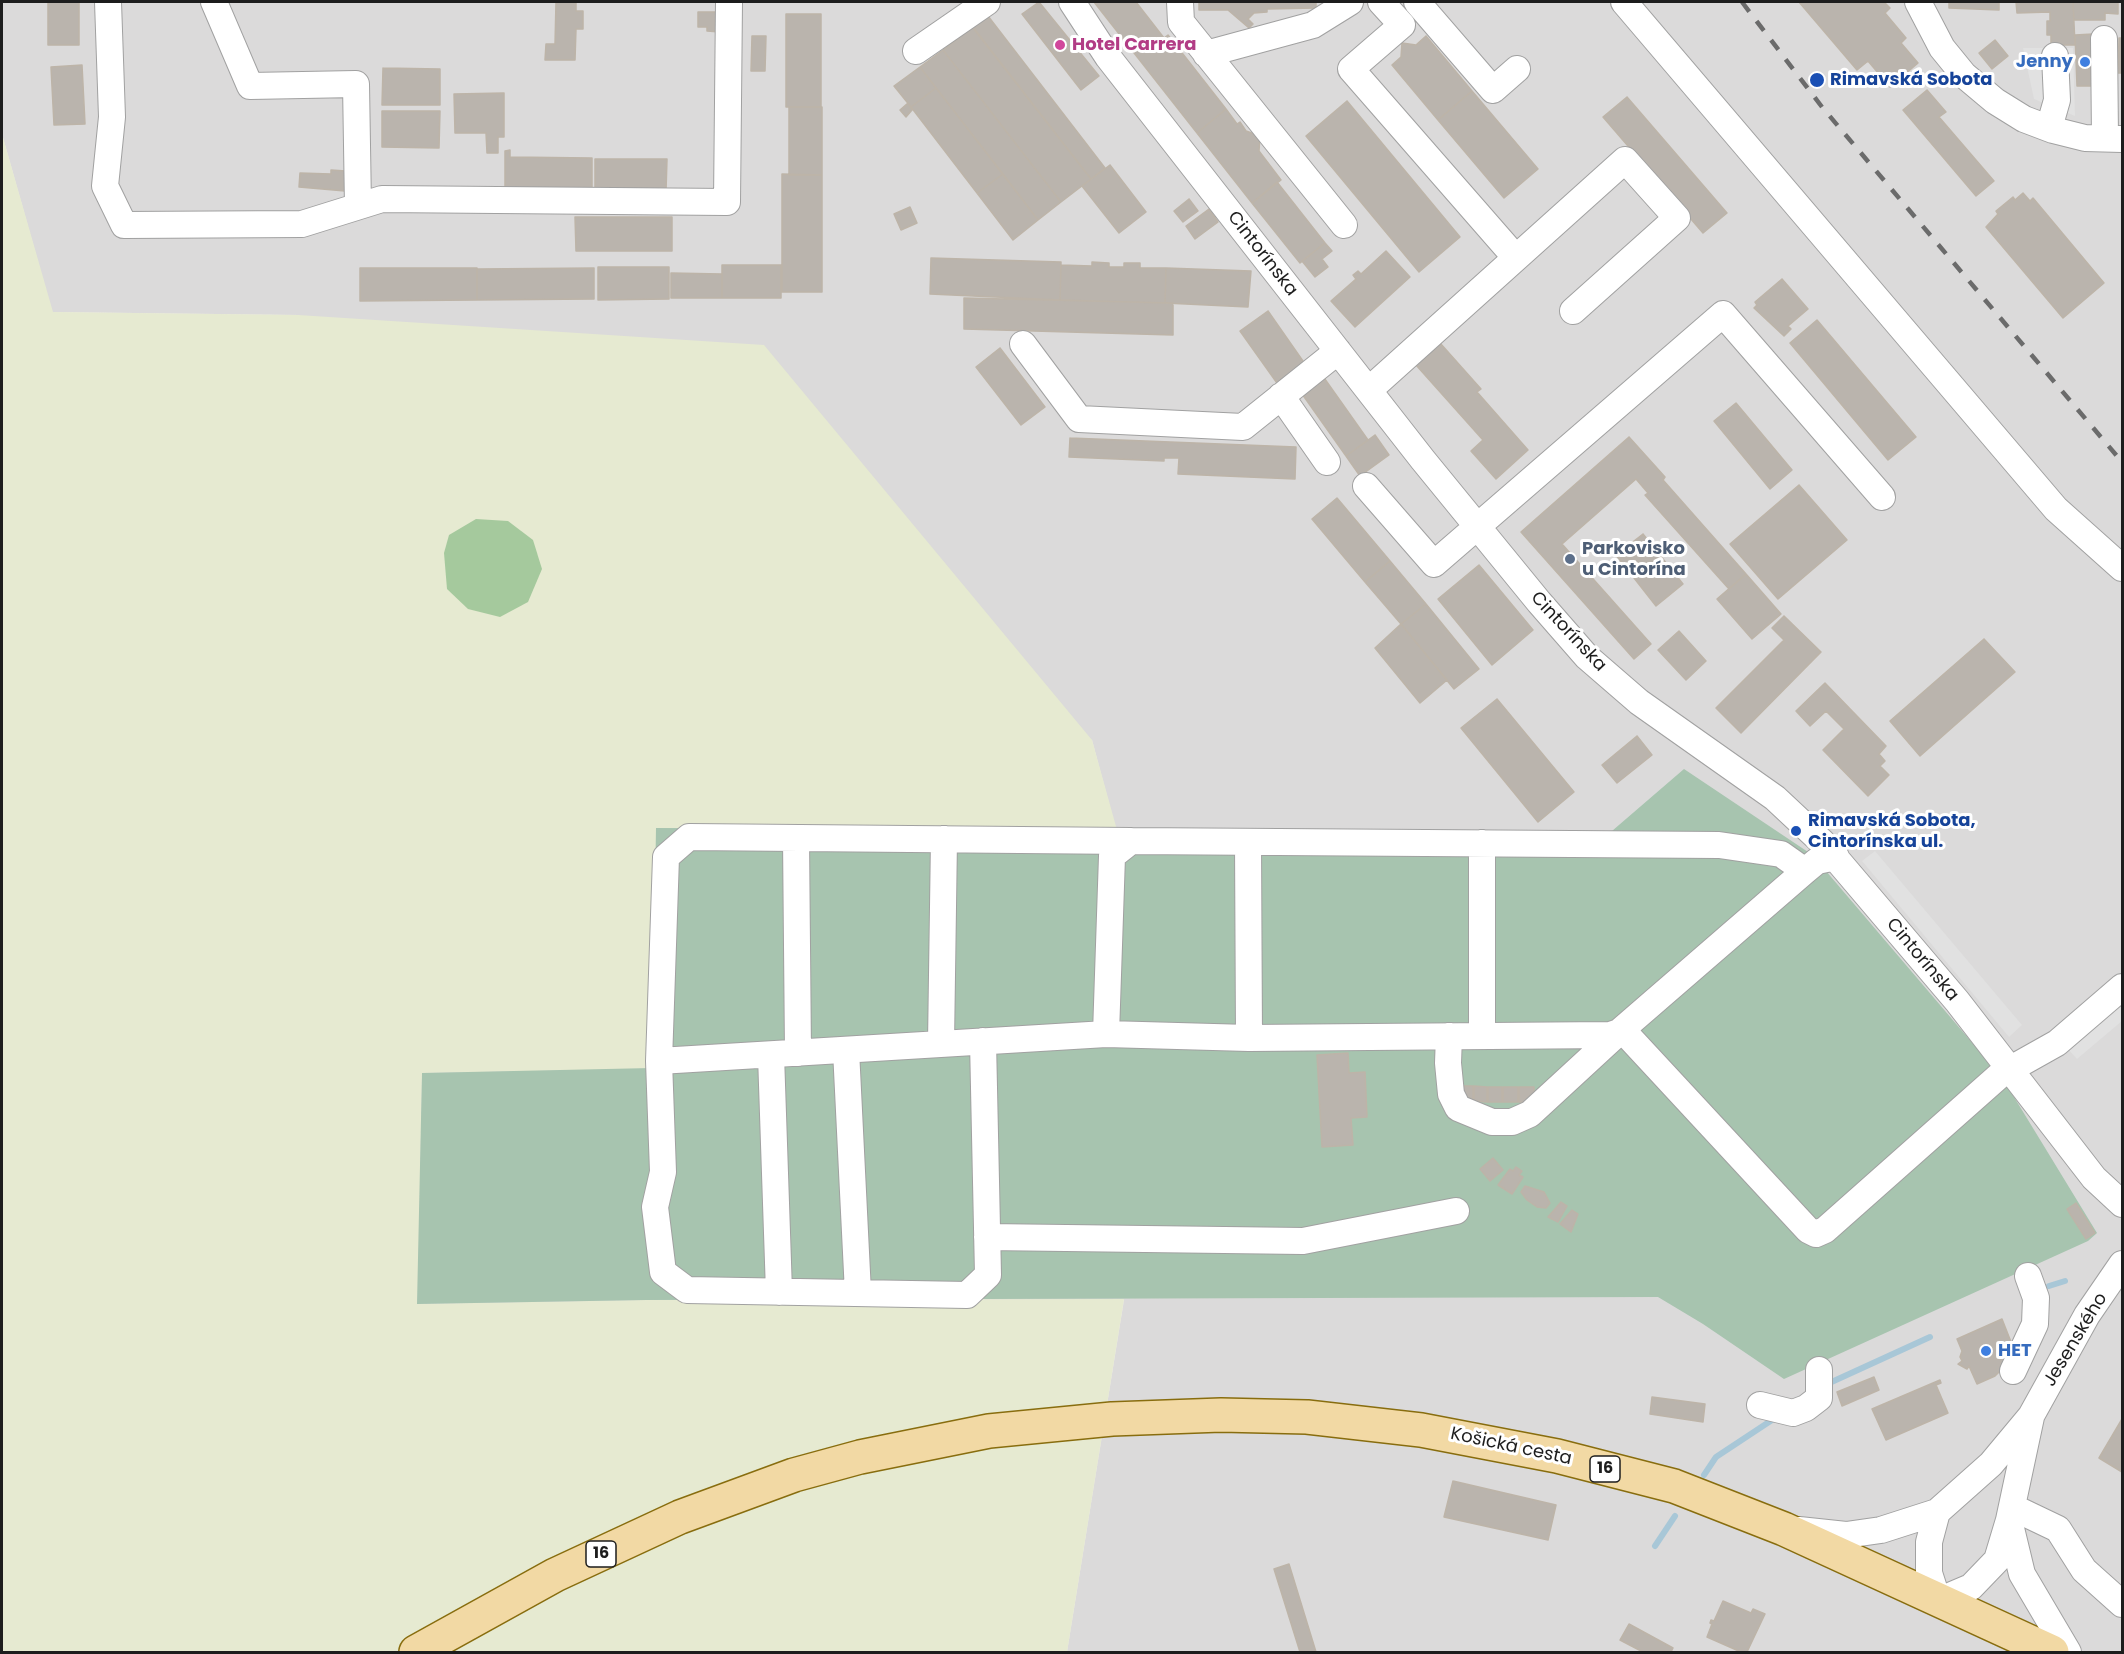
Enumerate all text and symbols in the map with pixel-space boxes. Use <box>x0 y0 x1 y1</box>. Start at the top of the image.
place label: Hotel Carrera <box>1072 34 1197 56</box>
marker: Hotel Carrera <box>1053 38 1067 52</box>
place label: Jenny <box>2016 51 2073 73</box>
marker: Jenny <box>2078 55 2092 69</box>
place label: Rimavská Sobota <box>1830 69 1993 91</box>
marker: Rimavská Sobota <box>1808 71 1826 89</box>
street label: Cintorínska <box>1222 207 1302 301</box>
place label: Parkovisko u Cintorína <box>1582 538 1686 580</box>
marker: Parkovisko u Cintorína <box>1563 552 1577 566</box>
street label: Cintorínska <box>1526 588 1610 676</box>
place label: Rimavská Sobota, Cintorínska ul. <box>1808 810 1976 852</box>
marker: Rimavská Sobota, Cintorínska ul. <box>1789 824 1803 838</box>
street label: Cintorínska <box>1881 914 1963 1006</box>
street label: Jesenského <box>2040 1289 2112 1391</box>
place label: HET <box>1998 1340 2032 1362</box>
marker: HET <box>1979 1344 1993 1358</box>
street label: Košická cesta <box>1448 1424 1574 1470</box>
road number: 16 <box>1590 1456 1620 1482</box>
road number: 16 <box>586 1541 616 1567</box>

